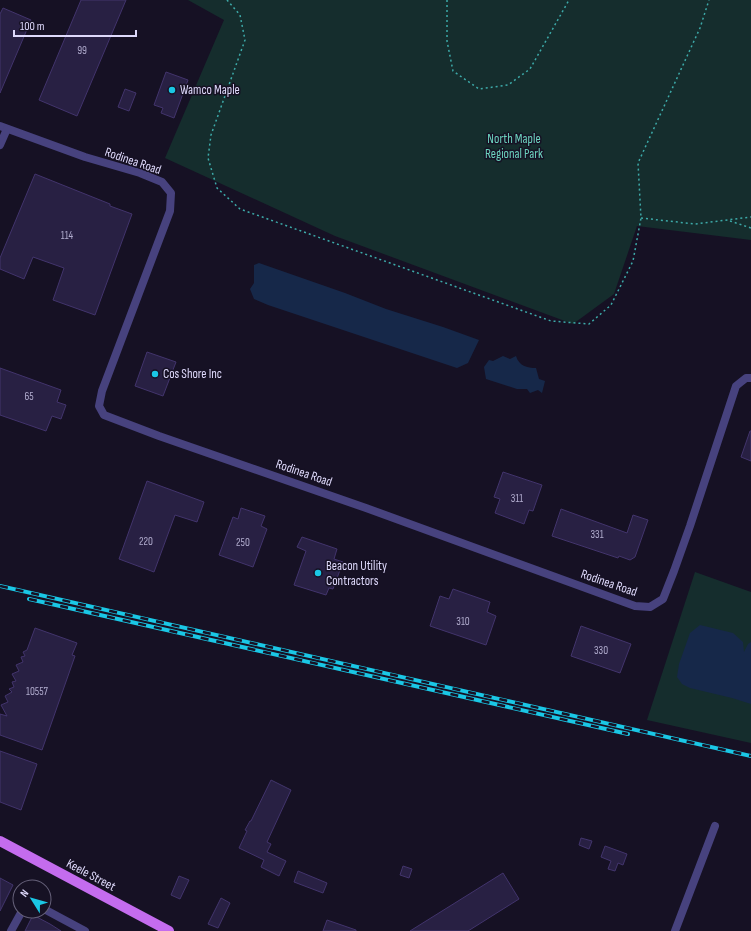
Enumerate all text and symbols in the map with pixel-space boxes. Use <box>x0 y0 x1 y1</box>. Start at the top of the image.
scale bar <box>14 12 136 38</box>
text: 100 m <box>20 19 45 34</box>
house number: 99 <box>77 44 87 57</box>
place label: Wamco Maple <box>180 82 240 98</box>
marker: Wamco Maple <box>167 85 177 95</box>
park label: North Maple Regional Park <box>485 131 543 162</box>
street label: Rodinea Road <box>103 144 163 178</box>
house number: 114 <box>61 229 74 242</box>
place label: Cos Shore Inc <box>163 366 222 382</box>
marker: Cos Shore Inc <box>150 369 160 379</box>
house number: 65 <box>24 390 34 403</box>
street label: Rodinea Road <box>274 456 334 490</box>
house number: 311 <box>511 492 523 505</box>
house number: 331 <box>590 528 604 541</box>
house number: 220 <box>139 535 153 548</box>
house number: 250 <box>236 536 250 549</box>
place label: Beacon Utility Contractors <box>326 558 387 589</box>
street label: Rodinea Road <box>579 566 639 600</box>
marker: Beacon Utility Contractors <box>313 568 323 578</box>
house number: 310 <box>456 615 470 628</box>
house number: 330 <box>594 644 608 657</box>
house number: 10557 <box>26 685 49 698</box>
street label: Keele Street <box>64 855 118 895</box>
north arrow <box>12 879 52 919</box>
text: N <box>17 887 31 900</box>

